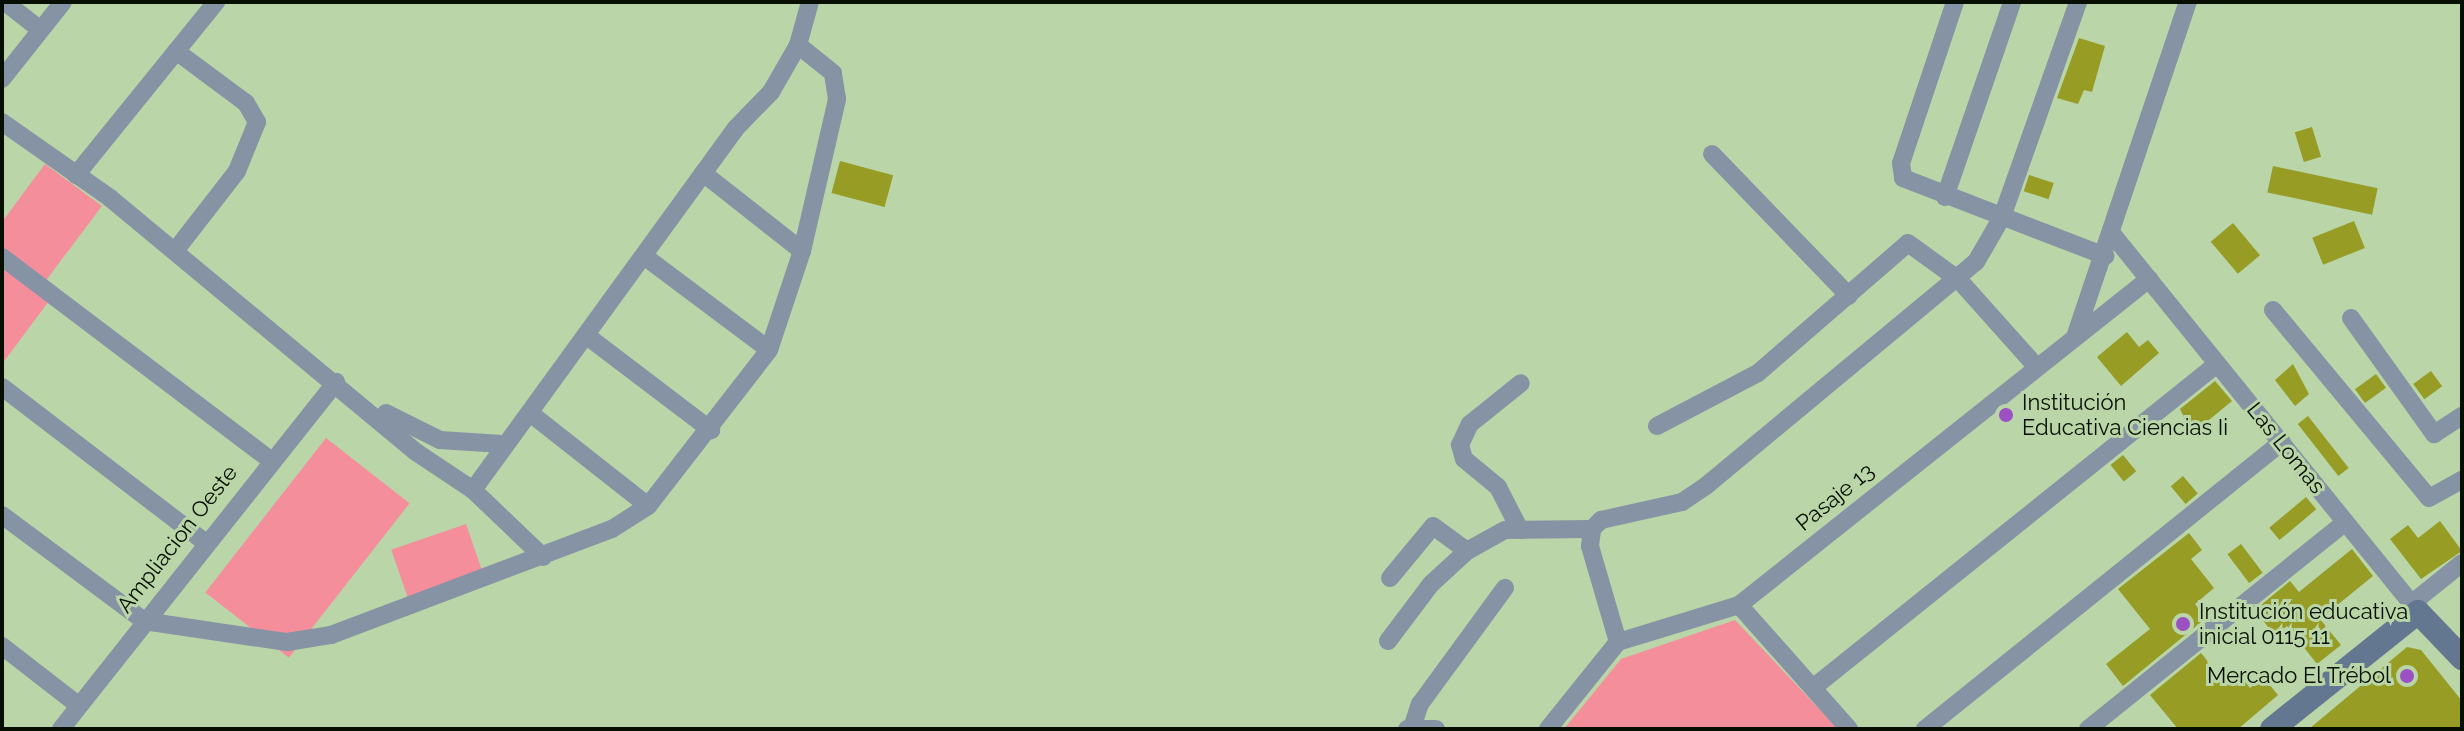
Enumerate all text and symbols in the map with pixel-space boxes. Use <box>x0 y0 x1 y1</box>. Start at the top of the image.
place label: Institución Educativa Ciencias Ii <box>2022 389 2228 440</box>
street label: Las Lomas <box>2241 397 2331 499</box>
marker: Institución Educativa Ciencias Ii <box>1997 406 2015 424</box>
street label: Pasaje 13 <box>1791 458 1879 536</box>
street label: Ampliacion Oeste <box>111 460 243 618</box>
place label: Institución educativa inicial 0115 11 <box>2199 598 2408 650</box>
marker: Institución educativa inicial 0115 11 <box>2174 615 2192 633</box>
place label: Mercado El Trébol <box>2206 663 2391 689</box>
marker: Mercado El Trébol <box>2398 667 2416 685</box>

